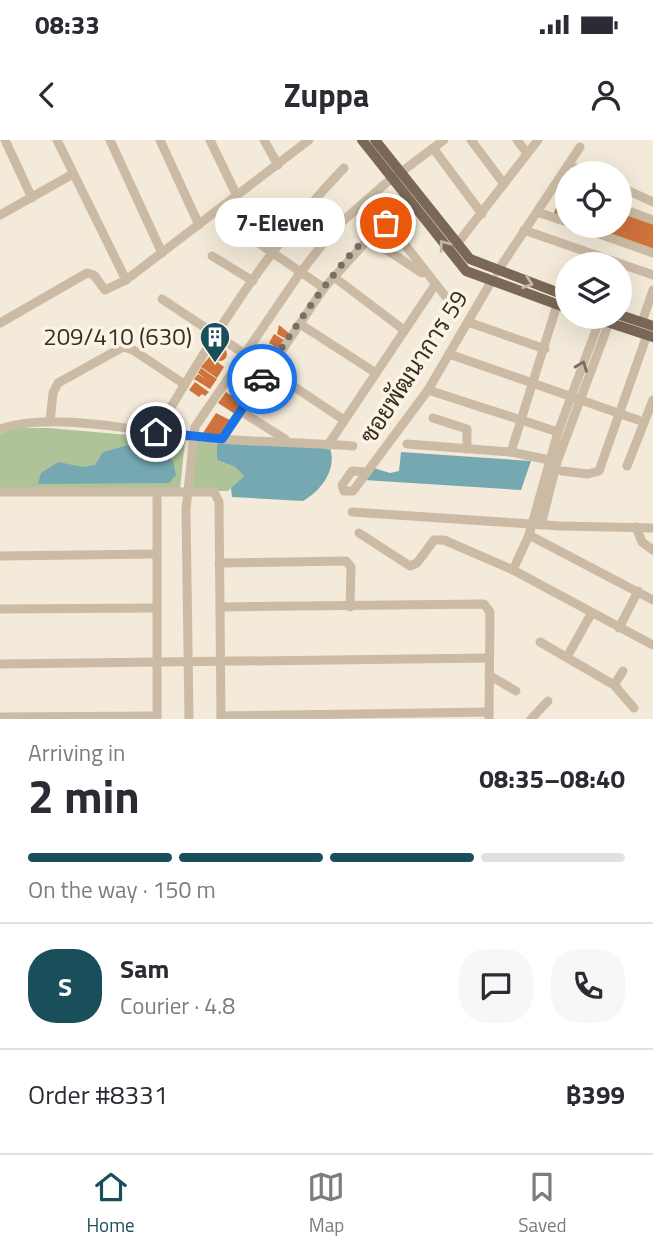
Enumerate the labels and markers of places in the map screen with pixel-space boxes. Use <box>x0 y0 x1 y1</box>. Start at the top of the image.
pin <box>356 193 416 253</box>
callout: 7-Eleven <box>215 198 344 248</box>
place label: 209/410 (630) <box>43 318 192 354</box>
building icon: 209/410 (630) <box>198 320 232 364</box>
pin <box>126 402 186 462</box>

